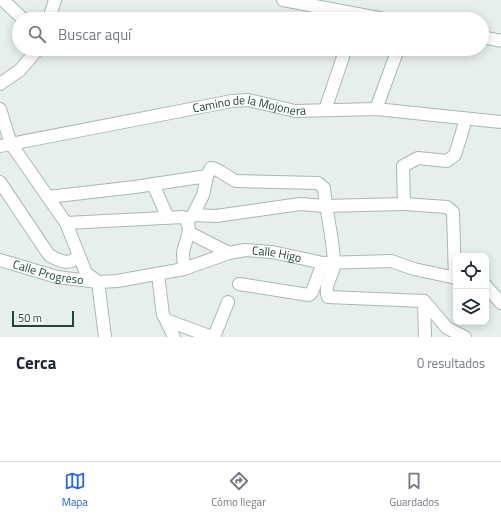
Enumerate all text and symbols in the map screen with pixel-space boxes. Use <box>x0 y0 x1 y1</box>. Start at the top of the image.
search box <box>12 12 489 56</box>
icon: search <box>26 23 48 45</box>
text: Buscar aquí <box>58 23 131 46</box>
street label: Camino de la Mojonera <box>191 90 306 120</box>
street label: Calle Higo <box>251 241 303 267</box>
map controls <box>453 253 489 325</box>
button: locate <box>453 253 489 289</box>
street label: Calle Progreso <box>11 254 85 289</box>
button: layers <box>453 289 489 325</box>
scale bar <box>12 309 74 328</box>
text: 50 m <box>18 310 42 326</box>
text: Cerca <box>16 350 56 376</box>
text: 0 resultados <box>417 353 485 373</box>
tab: Mapa <box>62 470 88 510</box>
tab: Cómo llegar <box>211 470 266 510</box>
tab: Guardados <box>389 470 439 510</box>

